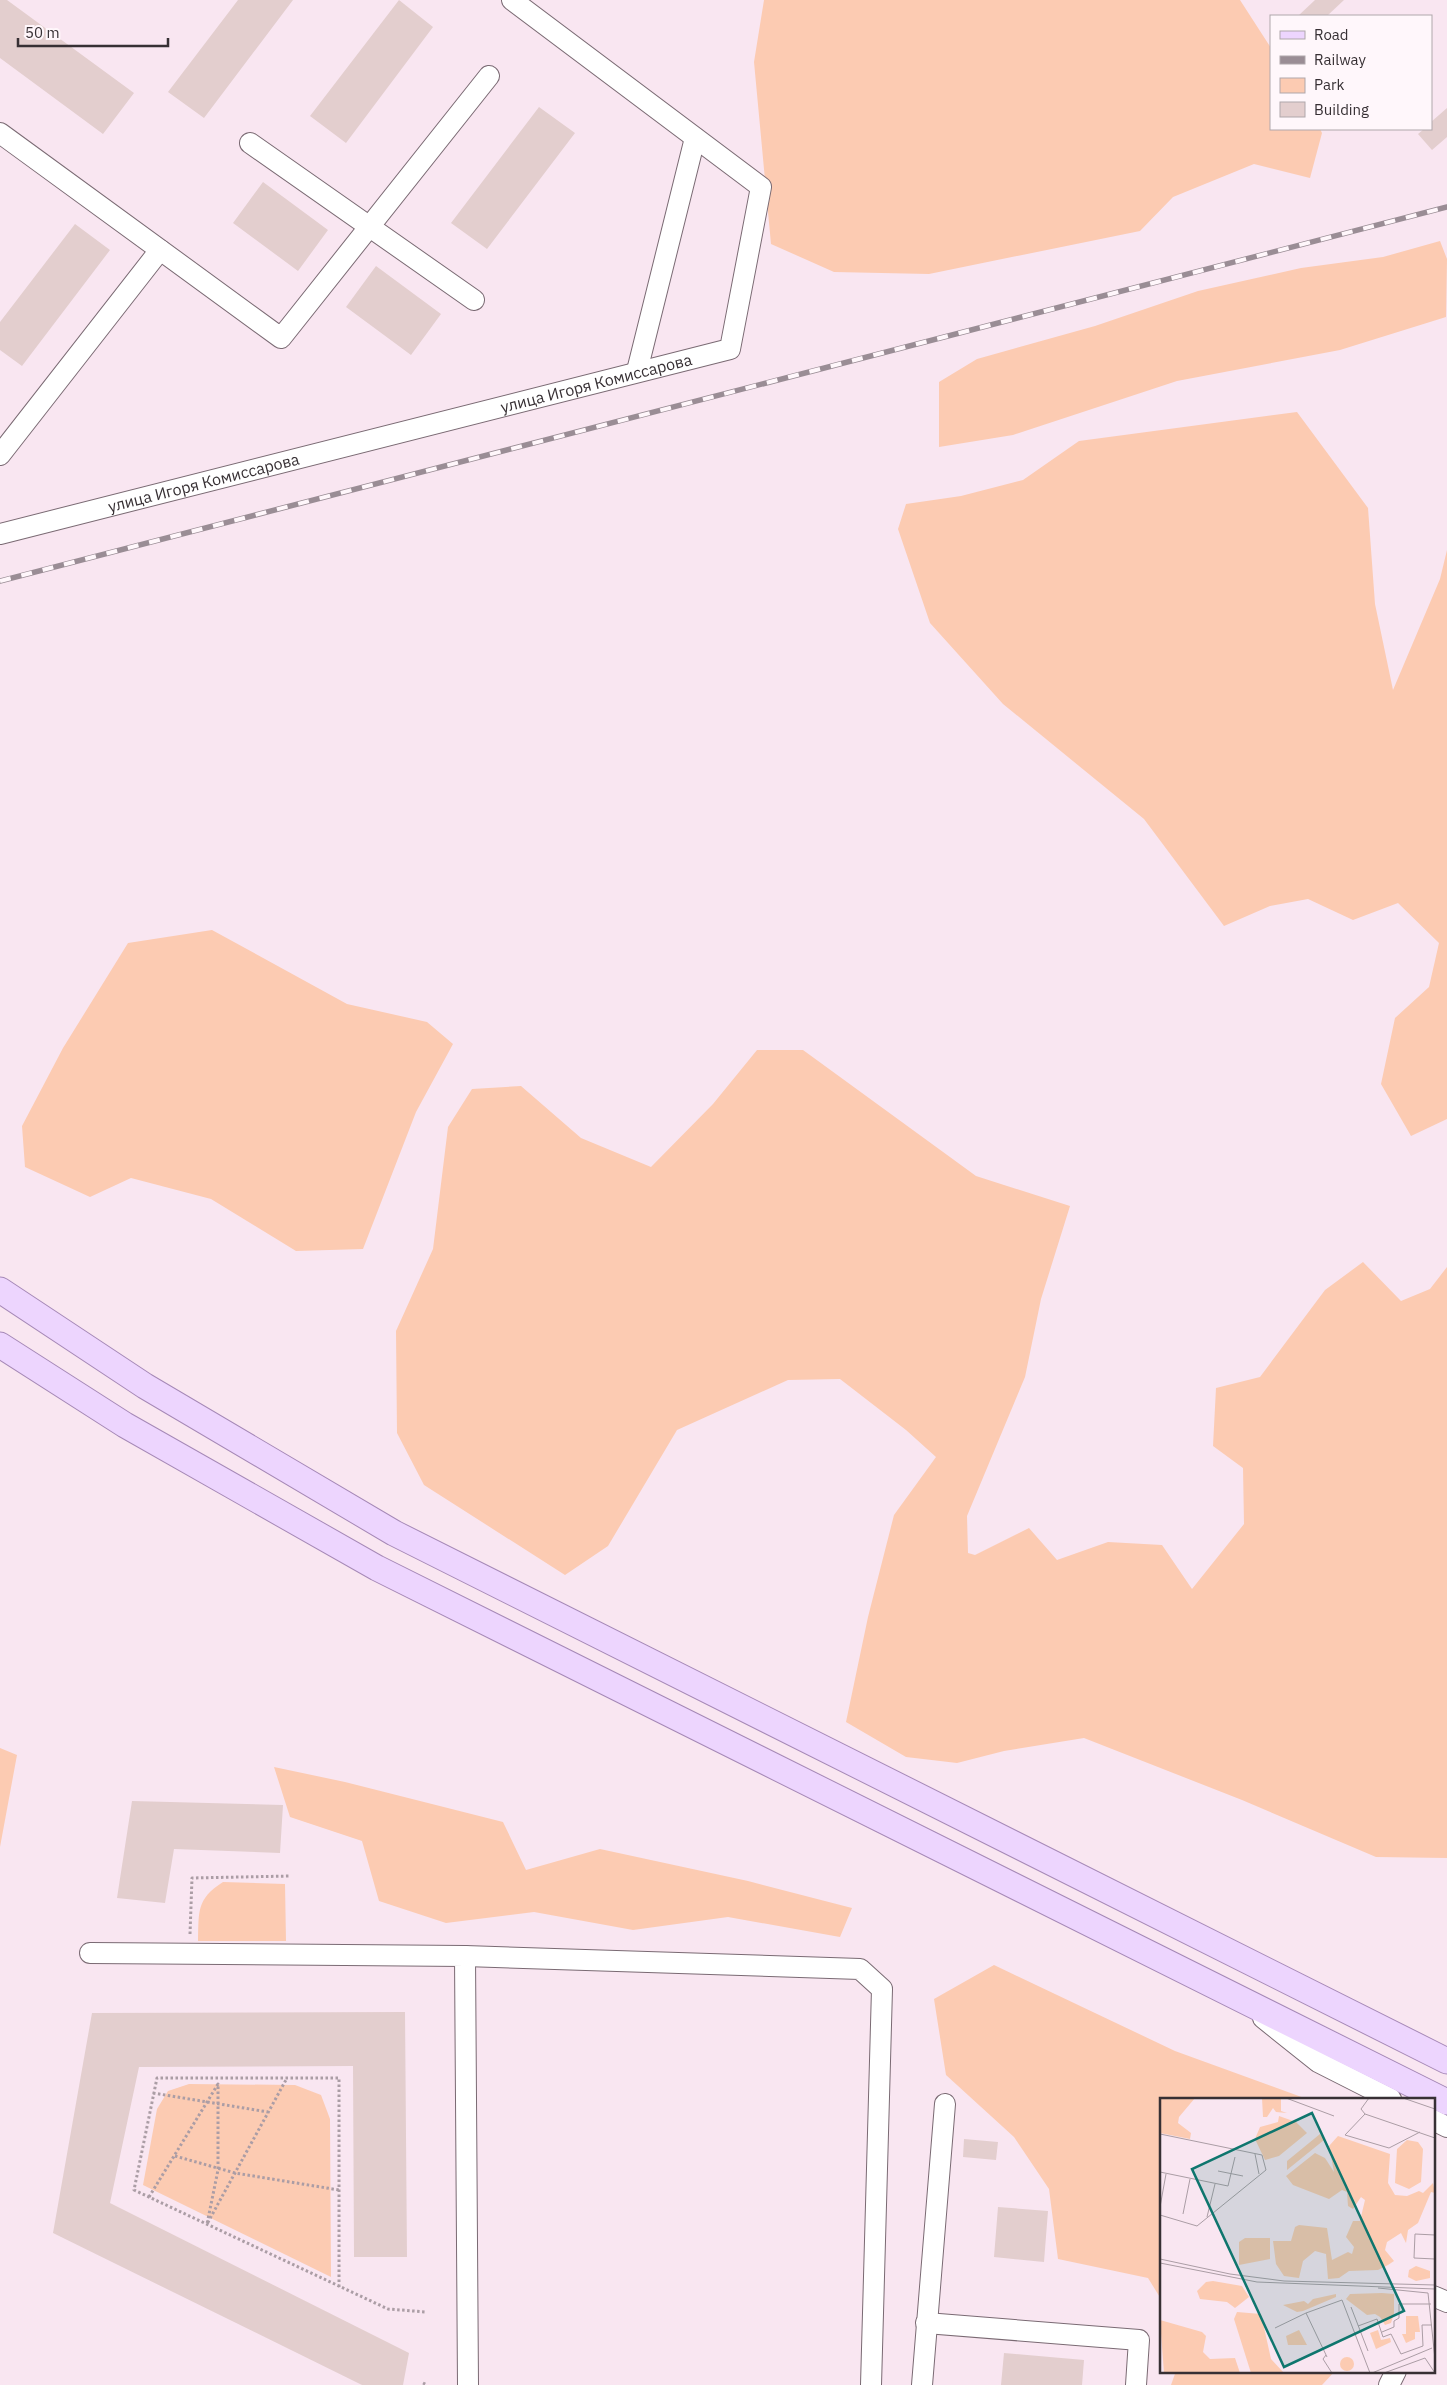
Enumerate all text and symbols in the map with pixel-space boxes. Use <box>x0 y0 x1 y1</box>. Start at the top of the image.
scale bar <box>18 15 168 47</box>
legend <box>1270 15 1432 130</box>
text: 50 m <box>25 23 60 42</box>
text: Road <box>1314 25 1349 44</box>
text: Railway <box>1314 50 1367 69</box>
text: Park <box>1314 75 1344 94</box>
text: Building <box>1314 100 1369 119</box>
street label: улица Игоря Комиссарова <box>498 349 694 417</box>
street label: улица Игоря Комиссарова <box>106 448 302 516</box>
inset map <box>1160 2098 1434 2372</box>

